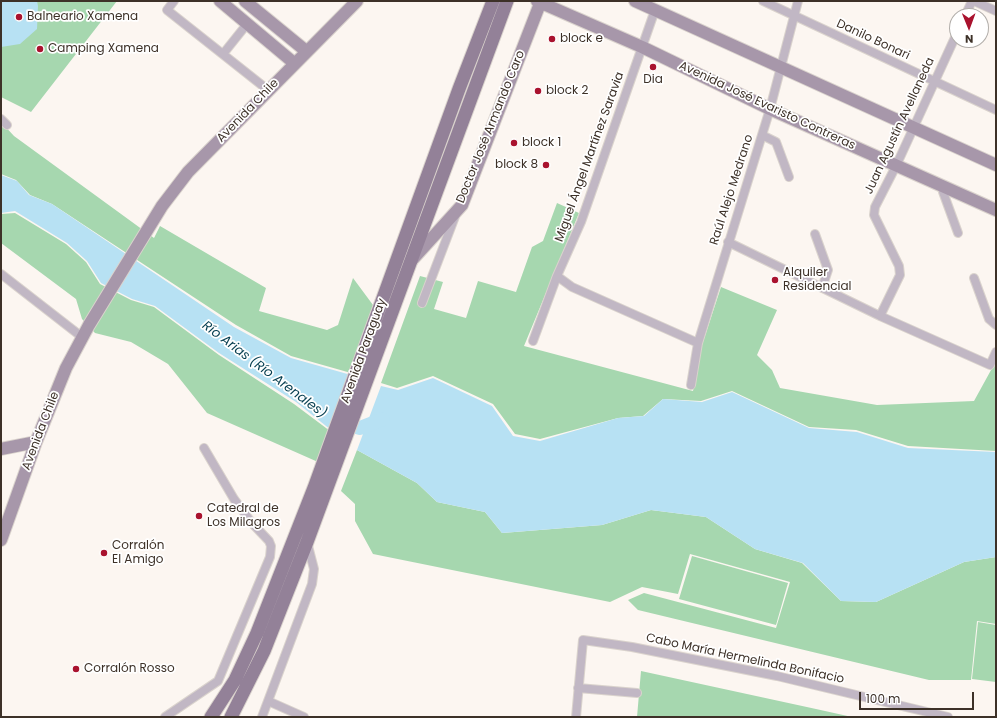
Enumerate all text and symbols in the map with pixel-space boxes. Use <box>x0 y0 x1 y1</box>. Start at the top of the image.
north arrow <box>949 8 989 48</box>
place label: Balneario Xamena <box>27 10 138 24</box>
marker: Balneario Xamena <box>14 12 24 22</box>
street label: Danilo Bonari <box>834 17 912 63</box>
text: N <box>965 31 973 47</box>
place label: block e <box>560 32 603 46</box>
marker: block e <box>547 34 557 44</box>
place label: Camping Xamena <box>48 42 159 56</box>
marker: Camping Xamena <box>35 44 45 54</box>
street label: Doctor José Armando Caro <box>454 49 528 205</box>
street label: Juan Agustín Avellaneda <box>862 55 938 197</box>
street label: Avenida José Evaristo Contreras <box>677 59 857 153</box>
marker: Dia <box>648 62 658 72</box>
street label: Miguel Ángel Martínez Saravia <box>553 70 627 244</box>
place label: Dia <box>643 73 663 87</box>
street label: Avenida Chile <box>214 76 282 146</box>
place label: block 2 <box>546 84 588 98</box>
marker: block 2 <box>533 86 543 96</box>
street label: Raúl Alejo Medrano <box>707 133 757 247</box>
place label: block 1 <box>522 136 561 150</box>
marker: block 1 <box>509 138 519 148</box>
place label: block 8 <box>495 158 538 172</box>
marker: block 8 <box>541 160 551 170</box>
place label: Alquiler Residencial <box>783 266 851 294</box>
marker: Alquiler Residencial <box>770 275 780 285</box>
street label: Avenida Paraguay <box>338 297 390 405</box>
water label: Río Arias (Río Arenales) <box>199 318 329 422</box>
street label: Avenida Chile <box>19 390 63 472</box>
place label: Catedral de Los Milagros <box>207 502 280 530</box>
marker: Catedral de Los Milagros <box>194 511 204 521</box>
place label: Corralón El Amigo <box>112 539 164 567</box>
marker: Corralón El Amigo <box>99 548 109 558</box>
street label: Cabo María Hermelinda Bonifacio <box>645 631 845 687</box>
place label: Corralón Rosso <box>84 662 175 676</box>
marker: Corralón Rosso <box>71 664 81 674</box>
scale bar <box>861 684 976 710</box>
text: 100 m <box>866 690 900 707</box>

